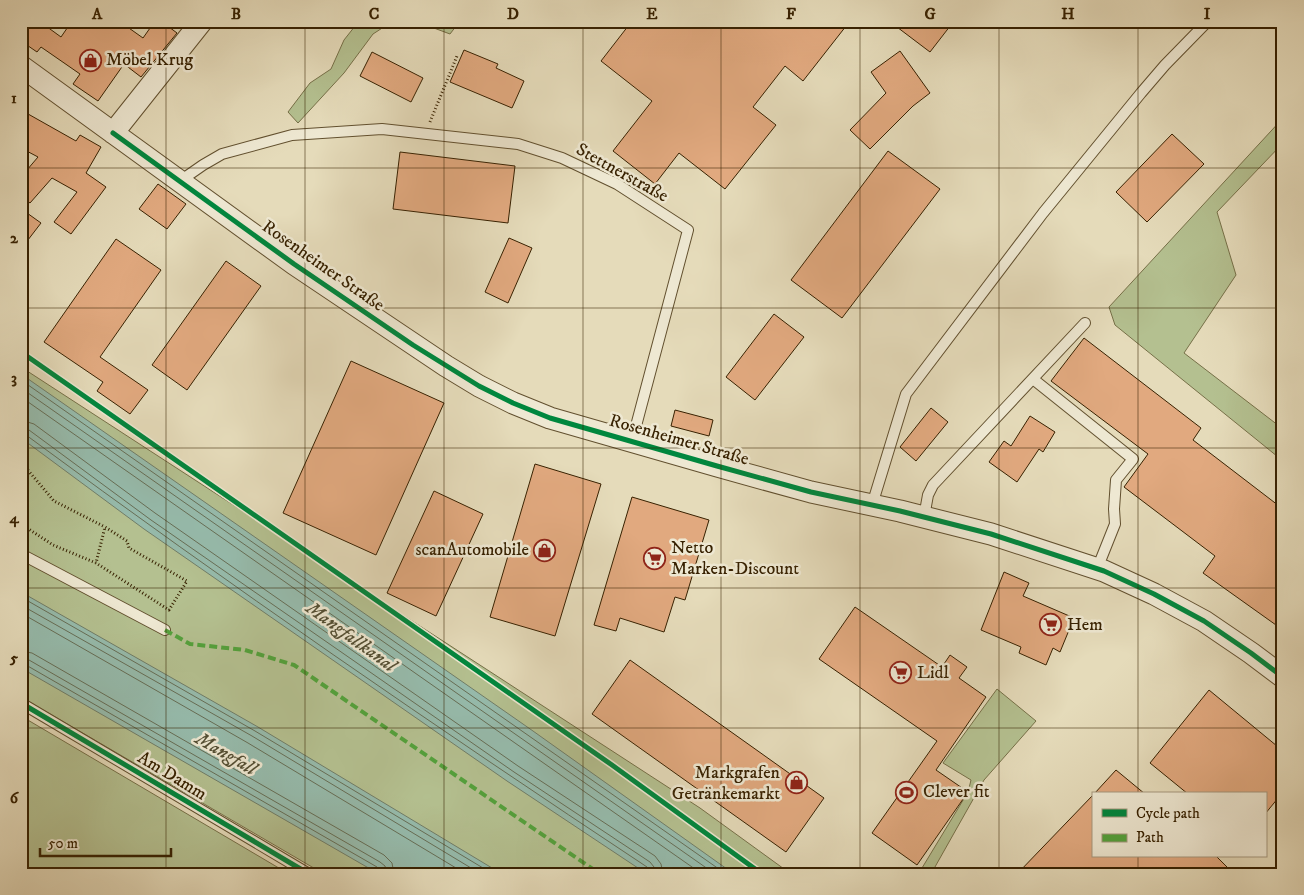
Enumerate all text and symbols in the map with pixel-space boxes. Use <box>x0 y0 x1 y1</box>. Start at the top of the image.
text: A <box>91 4 103 24</box>
text: B <box>231 4 241 24</box>
text: C <box>369 4 379 24</box>
text: D <box>507 4 519 24</box>
text: E <box>646 4 658 24</box>
text: F <box>786 4 796 24</box>
text: G <box>924 4 936 24</box>
text: H <box>1061 4 1075 24</box>
text: I <box>1204 4 1211 24</box>
shop icon: Möbel Krug <box>78 48 102 72</box>
place label: Möbel Krug <box>106 49 193 71</box>
text: 1 <box>11 88 17 108</box>
street label: Stettnerstraße <box>572 139 672 207</box>
street label: Rosenheimer Straße <box>258 216 388 316</box>
text: 2 <box>10 228 19 248</box>
text: 3 <box>11 368 17 388</box>
street label: Rosenheimer Straße <box>607 410 751 470</box>
text: 4 <box>8 508 19 528</box>
place label: Netto Marken-Discount <box>671 537 799 580</box>
shop icon: scanAutomobile <box>533 538 557 562</box>
place label: scanAutomobile <box>415 539 529 561</box>
supermarket icon: Netto Marken-Discount <box>643 546 667 570</box>
water label: Mangfallkanal <box>300 595 402 679</box>
supermarket icon: Hem <box>1039 613 1063 637</box>
place label: Hem <box>1067 614 1103 636</box>
text: 5 <box>9 648 18 668</box>
supermarket icon: Lidl <box>889 661 913 685</box>
place label: Lidl <box>917 662 950 684</box>
water label: Mangfall <box>190 726 262 782</box>
street label: Am Damm <box>133 747 211 805</box>
place label: Markgrafen Getränkemarkt <box>672 762 781 805</box>
shop icon: Markgrafen Getränkemarkt <box>784 771 808 795</box>
sports icon: Clever fit <box>895 780 919 804</box>
place label: Clever fit <box>923 781 990 803</box>
text: 6 <box>10 788 20 808</box>
legend <box>1092 792 1266 858</box>
text: Cycle path <box>1136 804 1200 823</box>
scale bar <box>40 825 171 857</box>
text: Path <box>1136 828 1164 847</box>
text: 50 m <box>48 834 78 853</box>

